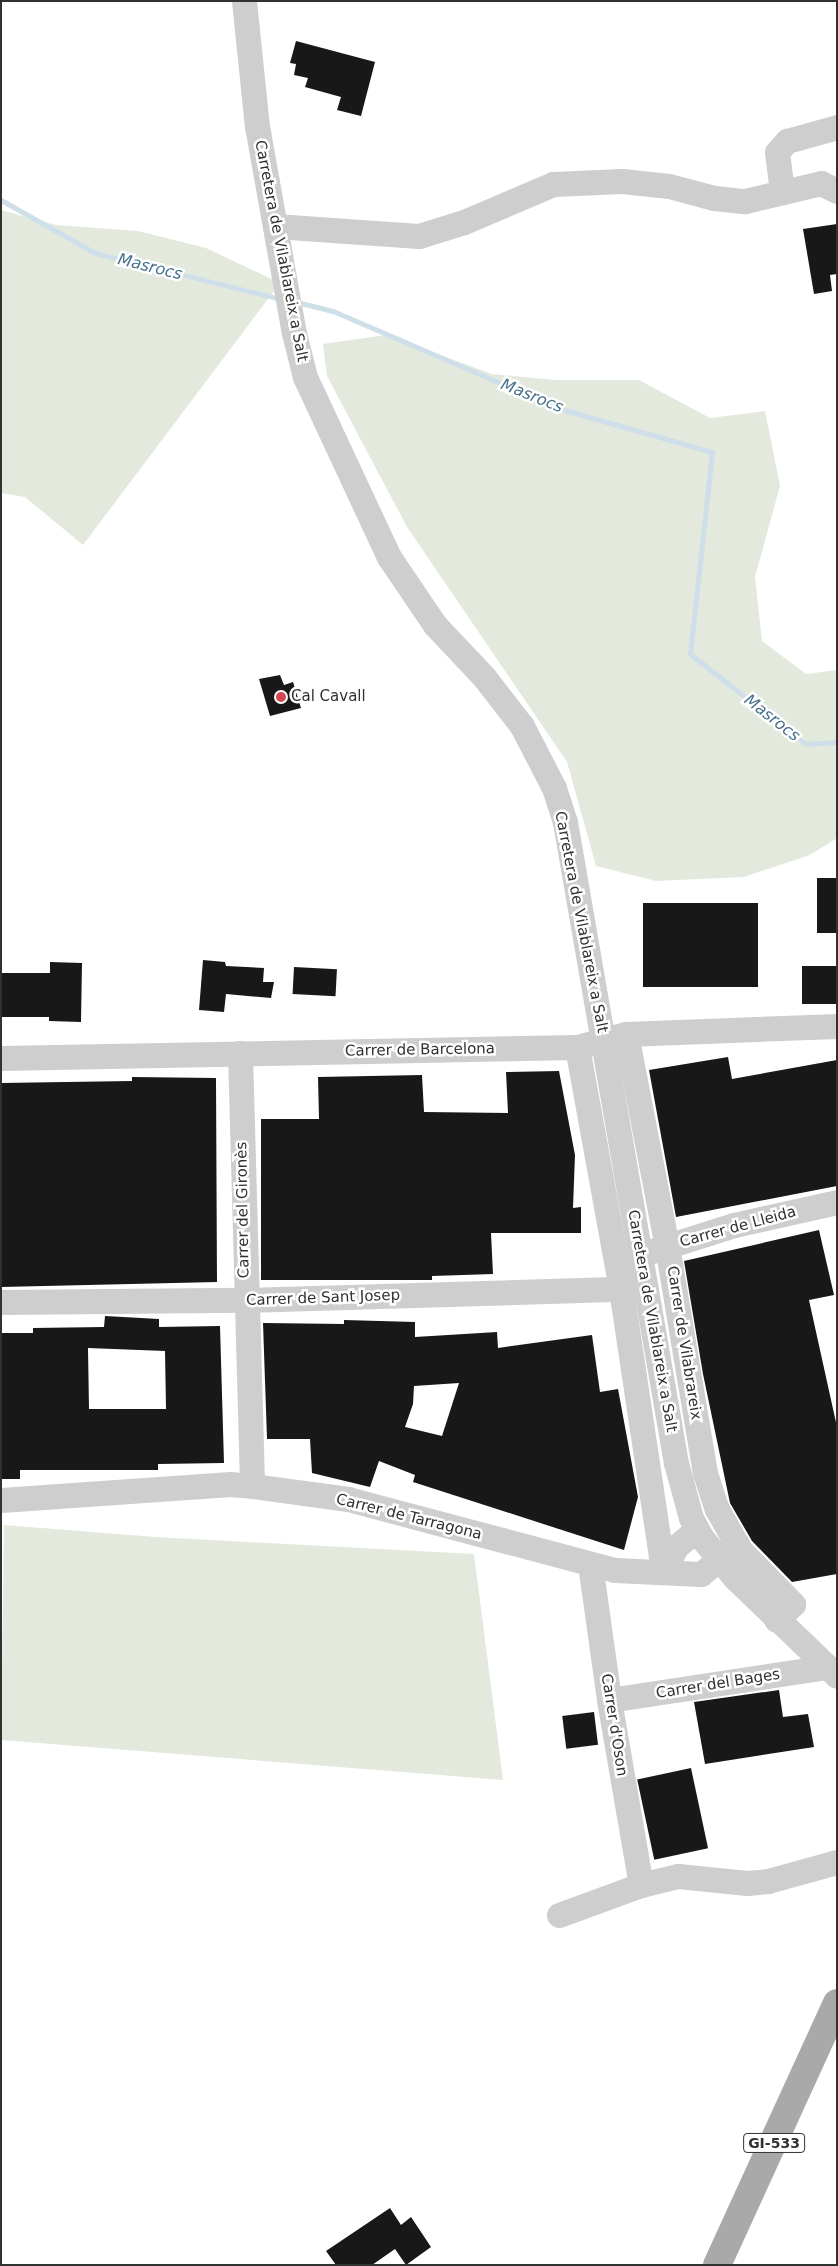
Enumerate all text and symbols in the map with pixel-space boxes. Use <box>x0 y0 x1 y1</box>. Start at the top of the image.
street label: Carretera de Vilablareix a Salt <box>251 139 311 363</box>
water label: Masrocs <box>116 250 184 284</box>
water label: Masrocs <box>498 375 566 417</box>
place label: Cal Cavall <box>291 688 366 706</box>
water label: Masrocs <box>740 690 804 746</box>
marker: Cal Cavall <box>275 691 287 703</box>
street label: Carretera de Vilablareix a Salt <box>551 810 611 1034</box>
street label: Carrer de Barcelona <box>345 1040 495 1060</box>
street label: Carrer del Gironès <box>233 1142 253 1278</box>
street label: Carrer de Lleida <box>678 1203 798 1251</box>
street label: Carretera de Vilablareix a Salt <box>624 1208 680 1434</box>
street label: Carrer de Vilabrareix <box>663 1265 705 1421</box>
street label: Carrer de Sant Josep <box>246 1286 400 1310</box>
street label: Carrer de Tarragona <box>334 1490 484 1544</box>
street label: Carrer del Bages <box>655 1665 781 1703</box>
street label: Carrer d'Oson <box>597 1672 631 1778</box>
road number: GI-533 <box>743 2132 805 2154</box>

